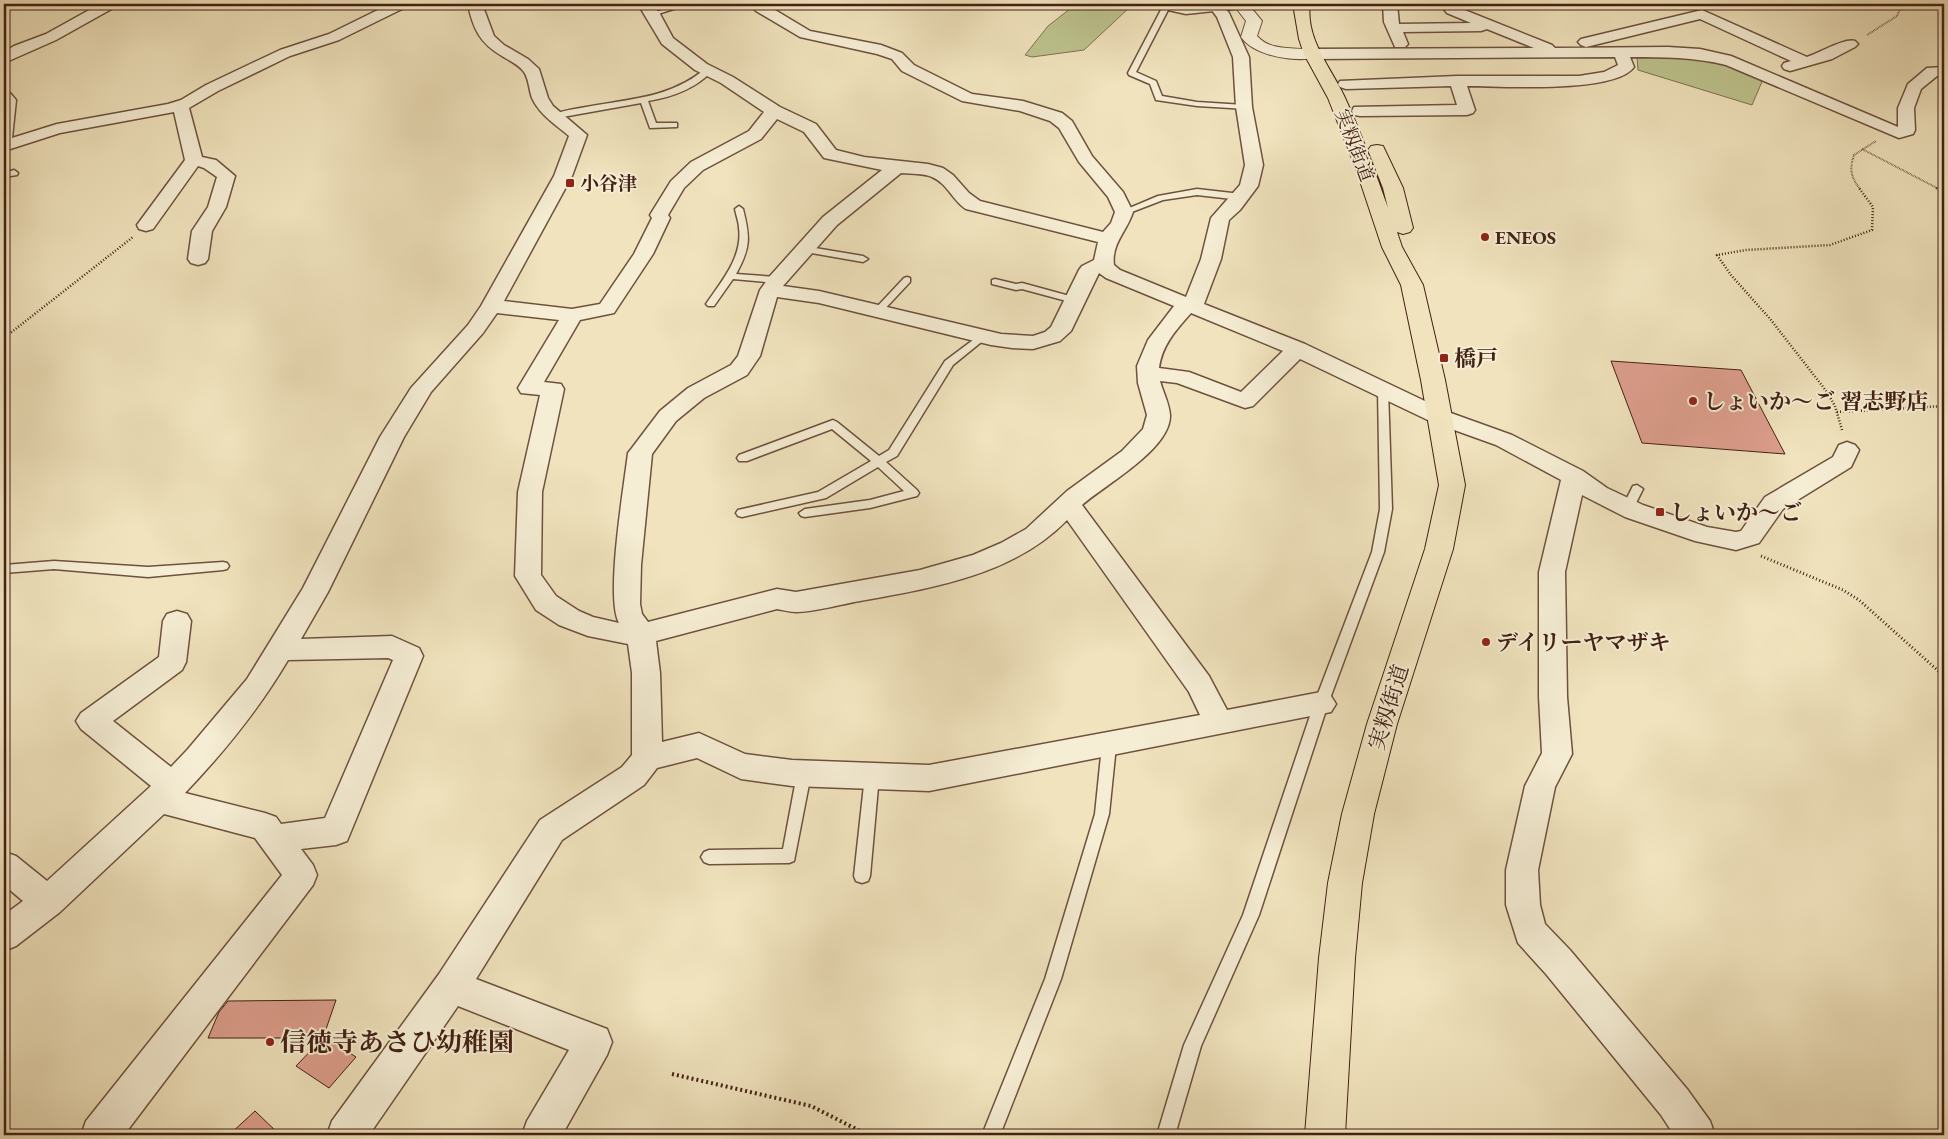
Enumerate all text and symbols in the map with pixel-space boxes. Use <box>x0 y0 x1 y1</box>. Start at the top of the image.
street label: 実籾街道 <box>1329 105 1380 185</box>
place label: 小谷津 <box>580 171 637 196</box>
marker: 小谷津 <box>564 177 576 189</box>
place label: ENEOS <box>1495 225 1556 250</box>
marker: ENEOS <box>1479 231 1491 243</box>
place label: 橋戸 <box>1454 344 1498 373</box>
marker: 橋戸 <box>1438 352 1450 364</box>
place label: しょいか～ご 習志野店 <box>1703 387 1928 416</box>
marker: しょいか～ご 習志野店 <box>1687 395 1699 407</box>
place label: しょいか〜ご <box>1670 498 1802 527</box>
marker: しょいか〜ご <box>1654 506 1666 518</box>
place label: デイリーヤマザキ <box>1496 628 1670 657</box>
marker: デイリーヤマザキ <box>1480 636 1492 648</box>
street label: 実籾街道 <box>1362 661 1415 753</box>
place label: 信徳寺あさひ幼稚園 <box>280 1025 514 1059</box>
marker: 信徳寺あさひ幼稚園 <box>264 1036 276 1048</box>

